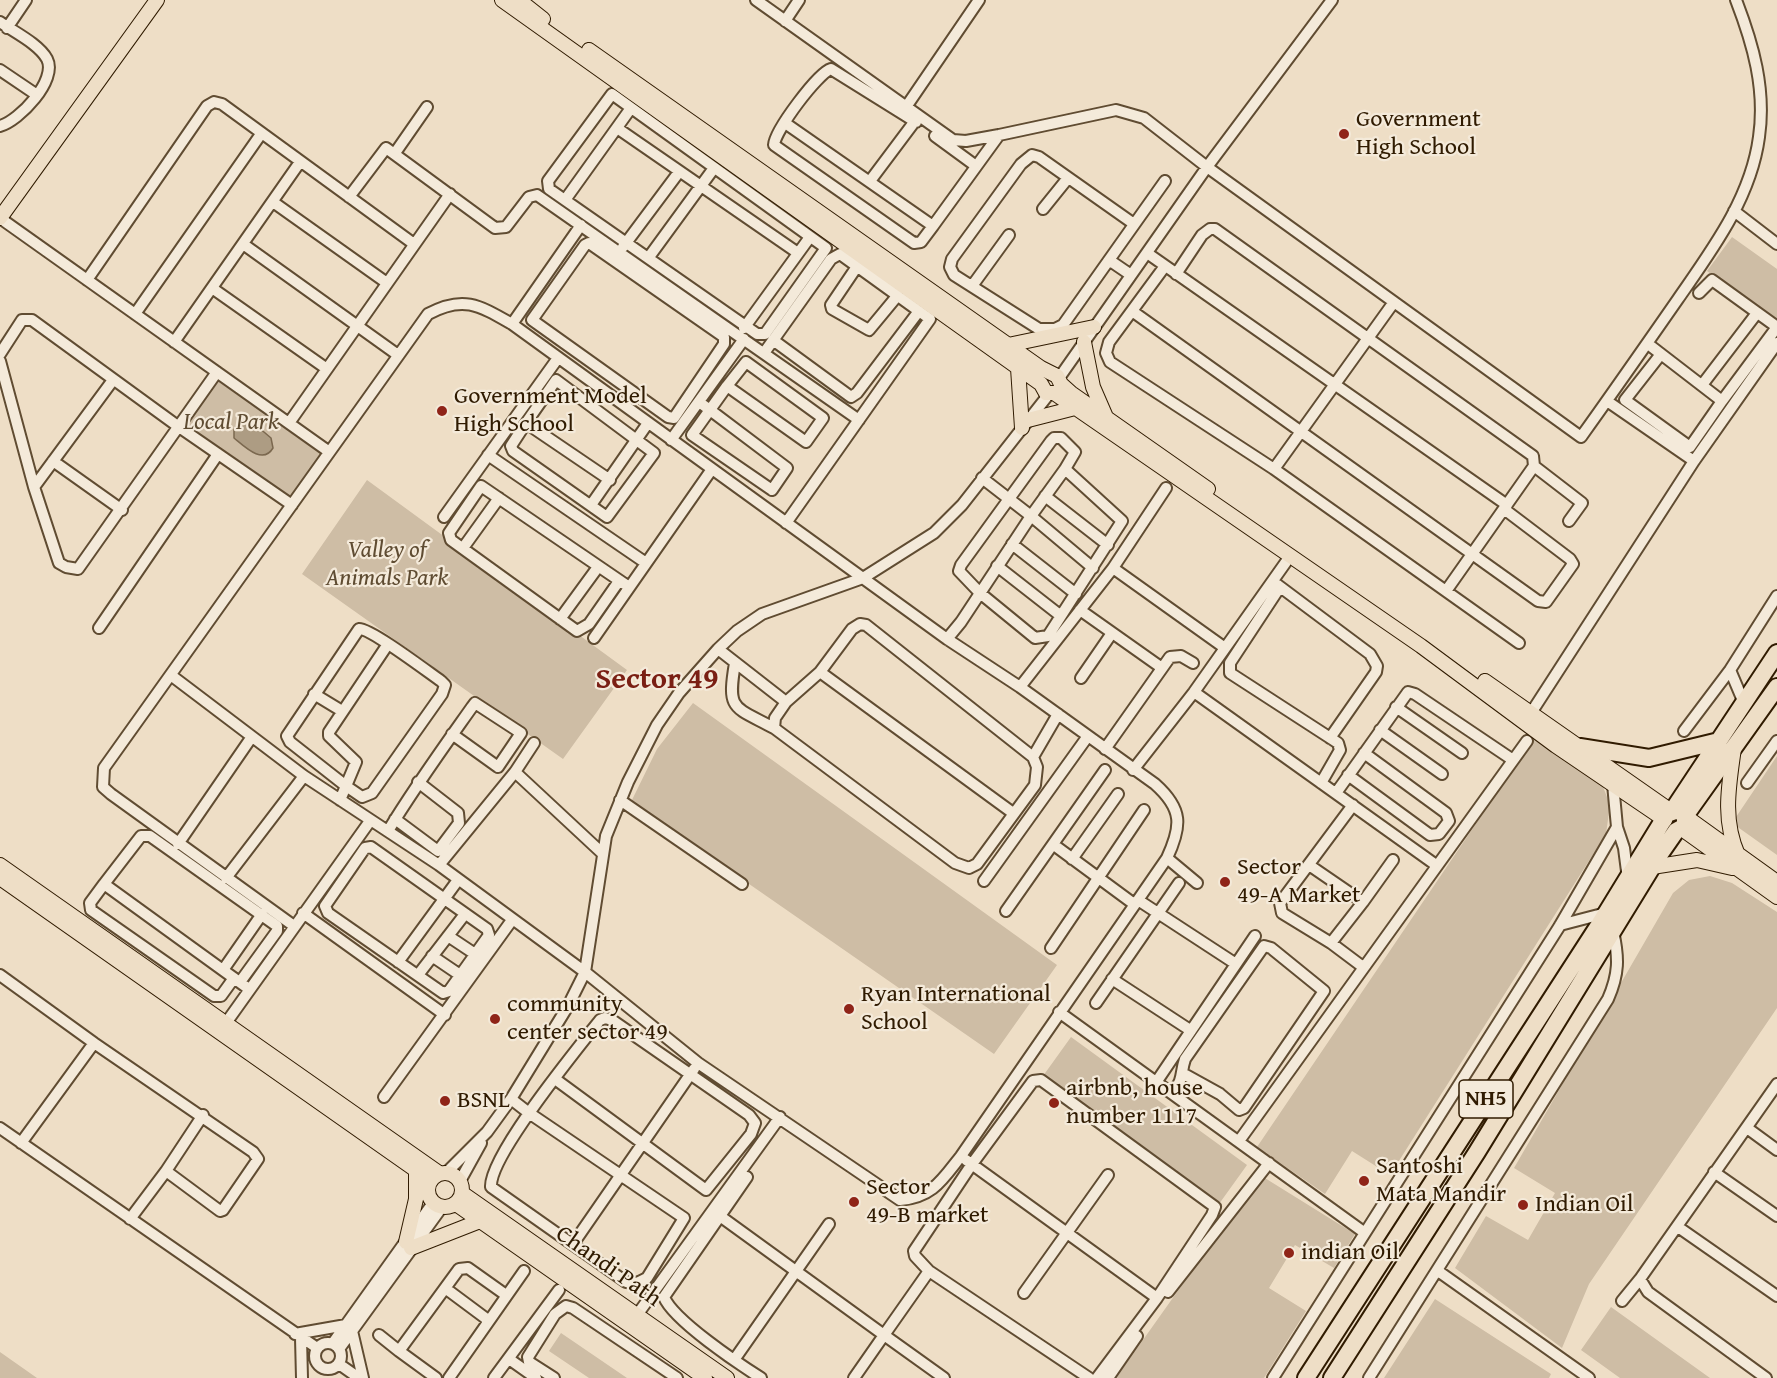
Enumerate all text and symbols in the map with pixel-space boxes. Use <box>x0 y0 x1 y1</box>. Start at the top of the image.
place label: Government High School <box>1356 106 1481 162</box>
marker: Government High School <box>1337 127 1351 141</box>
place label: Government Model High School <box>454 383 647 439</box>
marker: Government Model High School <box>435 404 449 418</box>
park label: Local Park <box>183 409 279 437</box>
park label: Valley of Animals Park <box>326 537 448 593</box>
district label: Sector 49 <box>595 662 719 698</box>
place label: Sector 49-A Market <box>1237 854 1361 910</box>
marker: Sector 49-A Market <box>1218 875 1232 889</box>
place label: Ryan International School <box>861 981 1051 1037</box>
place label: community center sector 49 <box>507 991 668 1047</box>
marker: Ryan International School <box>842 1002 856 1016</box>
marker: community center sector 49 <box>488 1012 502 1026</box>
place label: airbnb, house number 1117 <box>1066 1075 1203 1131</box>
road number: NH5 <box>1459 1080 1513 1118</box>
place label: BSNL <box>457 1087 510 1115</box>
marker: BSNL <box>438 1094 452 1108</box>
marker: airbnb, house number 1117 <box>1047 1096 1061 1110</box>
place label: Santoshi Mata Mandir <box>1376 1153 1506 1209</box>
place label: Sector 49-B market <box>866 1174 989 1230</box>
marker: Santoshi Mata Mandir <box>1357 1174 1371 1188</box>
place label: Indian Oil <box>1535 1191 1634 1219</box>
marker: Sector 49-B market <box>847 1195 861 1209</box>
marker: Indian Oil <box>1516 1198 1530 1212</box>
street label: Chandi Path <box>550 1220 666 1314</box>
place label: indian Oil <box>1301 1239 1399 1267</box>
marker: indian Oil <box>1282 1246 1296 1260</box>

